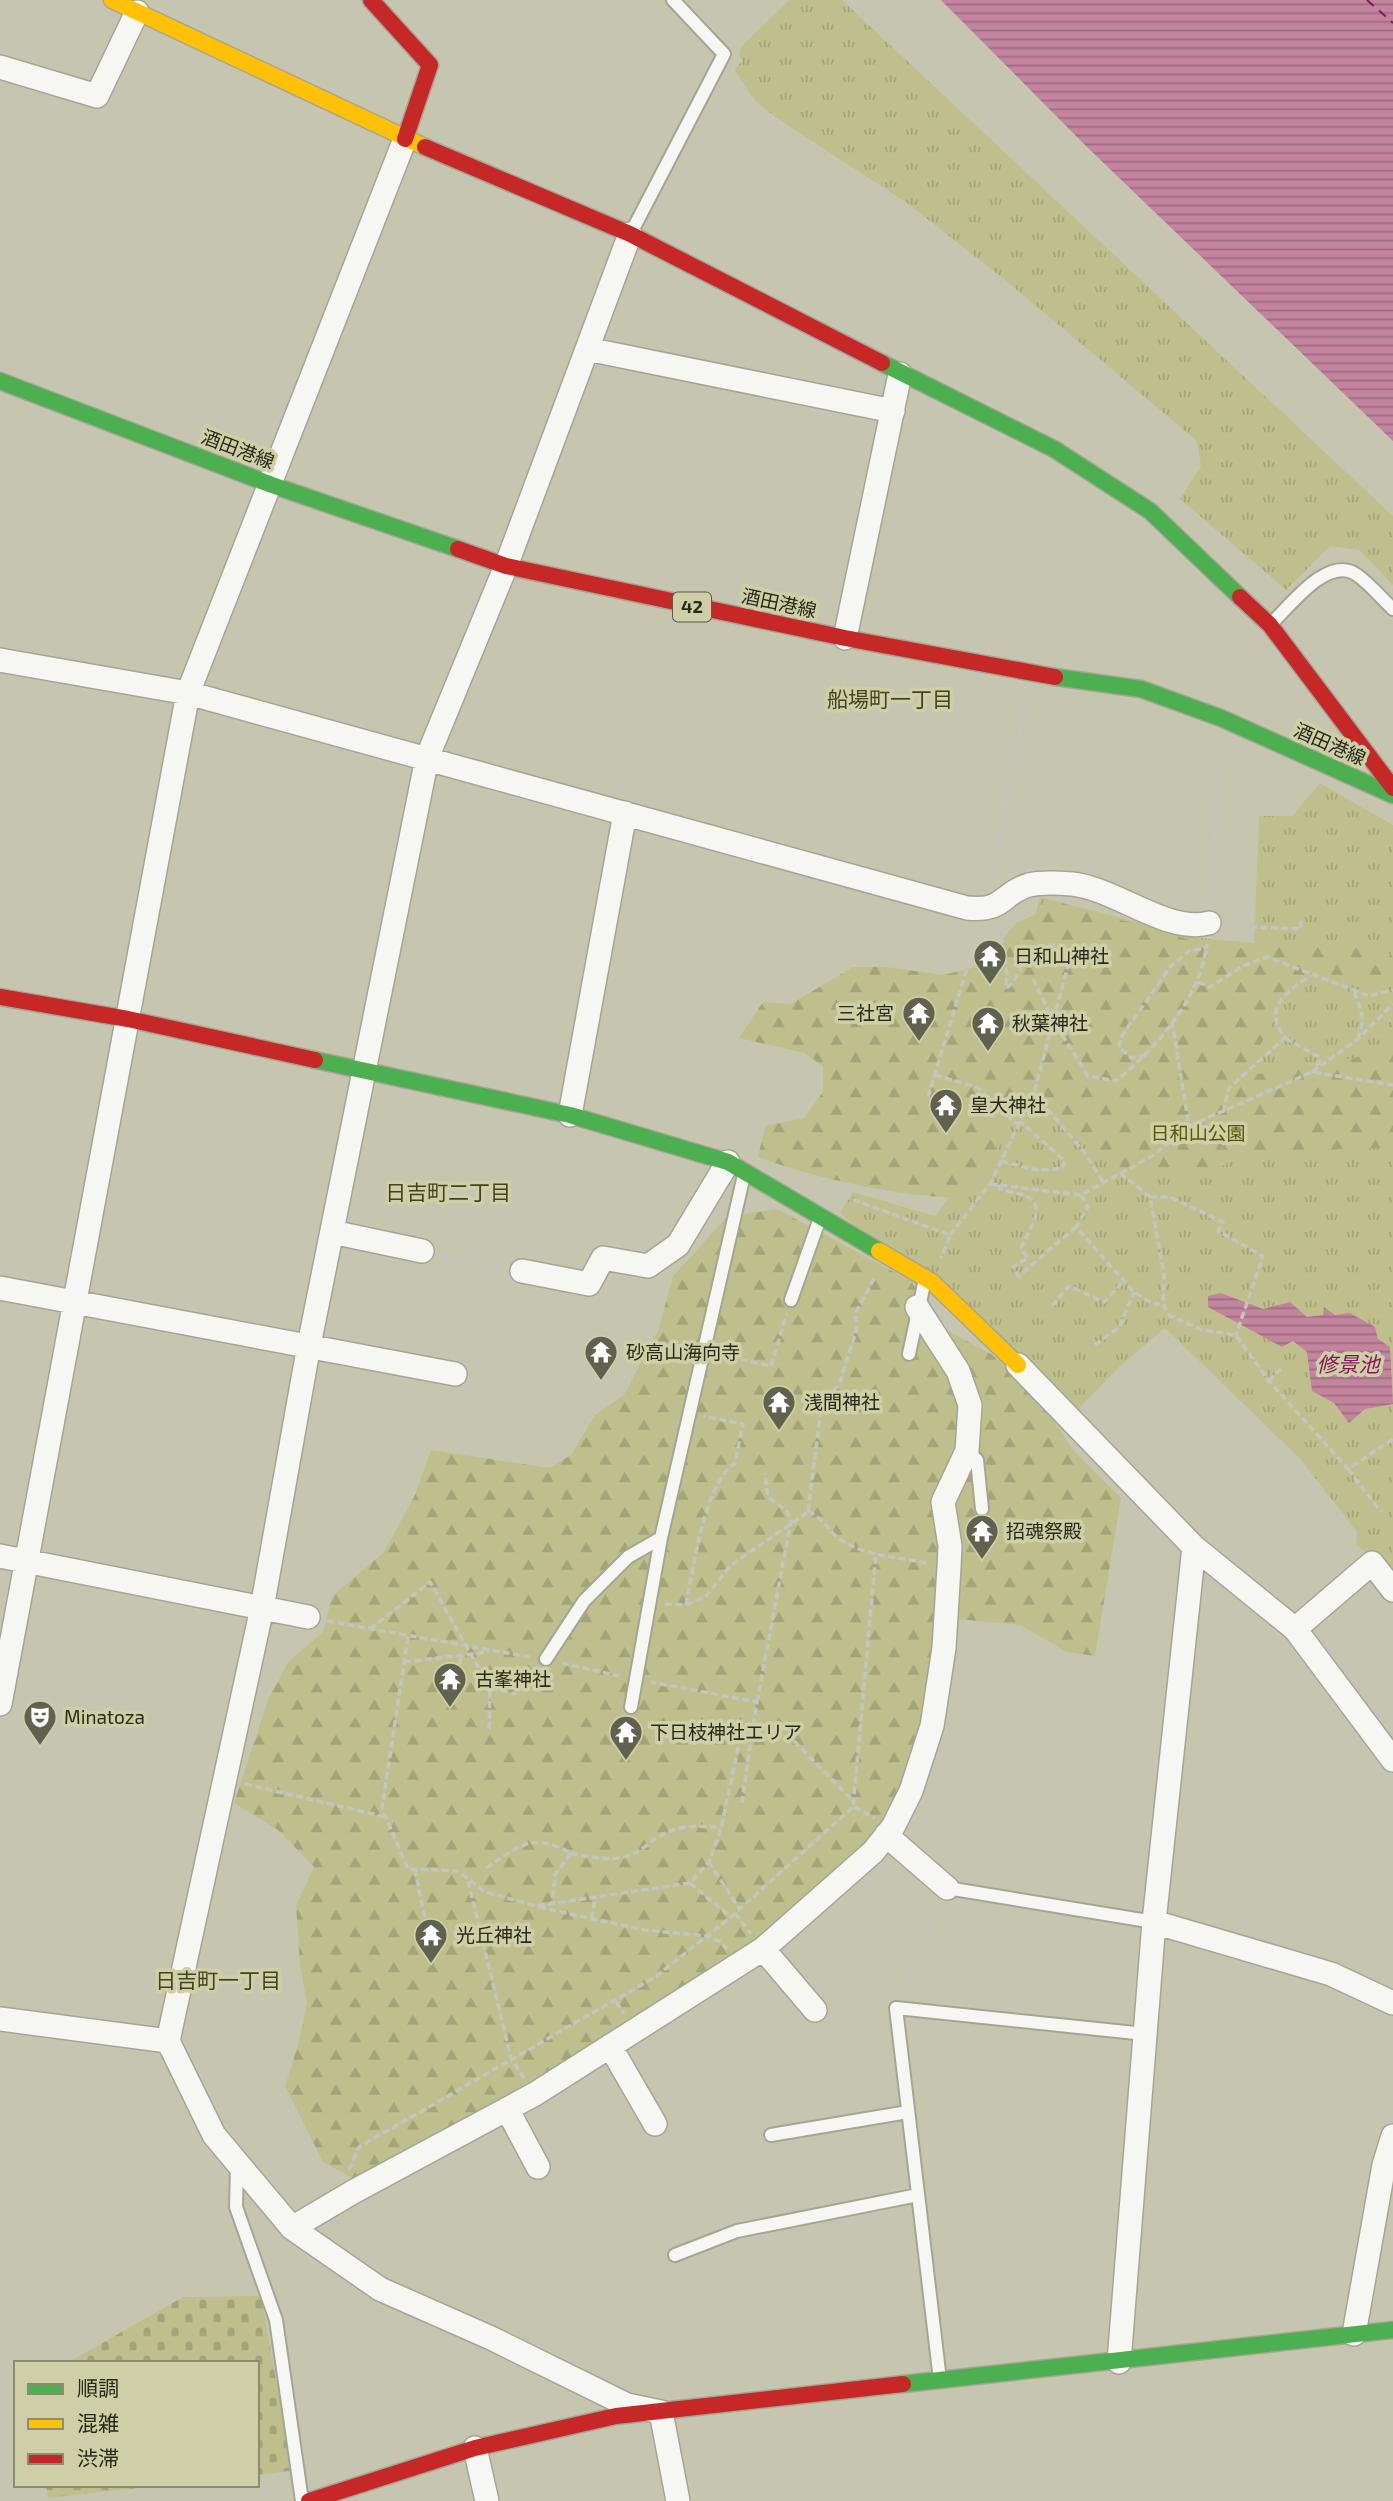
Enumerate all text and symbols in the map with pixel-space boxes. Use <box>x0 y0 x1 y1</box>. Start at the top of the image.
street label: 酒田港線 <box>199 424 278 473</box>
street label: 酒田港線 <box>740 583 819 622</box>
road number: 42 <box>673 592 711 622</box>
district label: 船場町一丁目 <box>827 686 953 711</box>
street label: 酒田港線 <box>1291 718 1370 770</box>
temple icon: 日和山神社 <box>971 937 1009 986</box>
place label: 日和山神社 <box>1014 944 1109 967</box>
temple icon: 三社宮 <box>900 994 938 1043</box>
place label: 三社宮 <box>837 1001 894 1024</box>
temple icon: 秋葉神社 <box>969 1004 1007 1053</box>
place label: 秋葉神社 <box>1012 1011 1088 1034</box>
temple icon: 皇大神社 <box>927 1086 965 1135</box>
place label: 皇大神社 <box>970 1093 1046 1116</box>
park label: 日和山公園 <box>1150 1121 1246 1144</box>
district label: 日吉町二丁目 <box>385 1179 511 1204</box>
temple icon: 砂高山海向寺 <box>582 1333 620 1382</box>
place label: 砂高山海向寺 <box>626 1340 740 1363</box>
water label: 修景池 <box>1317 1351 1381 1376</box>
temple icon: 浅間神社 <box>760 1383 798 1432</box>
place label: 浅間神社 <box>804 1390 880 1413</box>
temple icon: 招魂祭殿 <box>963 1512 1001 1561</box>
place label: 招魂祭殿 <box>1006 1519 1082 1542</box>
temple icon: 古峯神社 <box>431 1660 469 1709</box>
place label: 古峯神社 <box>475 1667 551 1690</box>
theatre icon: Minatoza <box>21 1698 59 1747</box>
place label: Minatoza <box>64 1705 145 1728</box>
temple icon: 下日枝神社エリア <box>607 1713 645 1762</box>
place label: 下日枝神社エリア <box>650 1720 802 1743</box>
temple icon: 光丘神社 <box>412 1916 450 1965</box>
place label: 光丘神社 <box>456 1923 532 1946</box>
district label: 日吉町一丁目 <box>155 1967 281 1992</box>
legend <box>14 2361 259 2487</box>
text: 順調 <box>77 2375 119 2400</box>
text: 混雑 <box>77 2410 119 2435</box>
text: 渋滞 <box>77 2445 119 2470</box>

